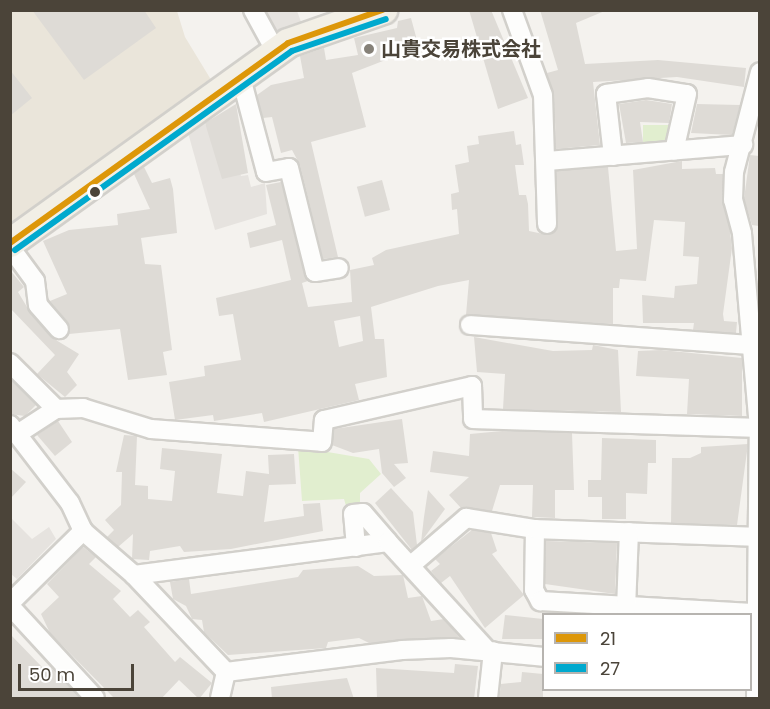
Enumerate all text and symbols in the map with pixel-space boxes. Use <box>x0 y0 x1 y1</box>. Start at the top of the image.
place label: 山貴交易株式会社 <box>381 37 541 61</box>
marker: 山貴交易株式会社 <box>362 42 376 56</box>
unlabelled marker <box>89 186 101 198</box>
legend <box>542 613 752 691</box>
text: 21 <box>600 626 616 651</box>
scale bar <box>21 652 136 690</box>
text: 27 <box>600 656 620 681</box>
text: 50 m <box>29 662 75 687</box>

